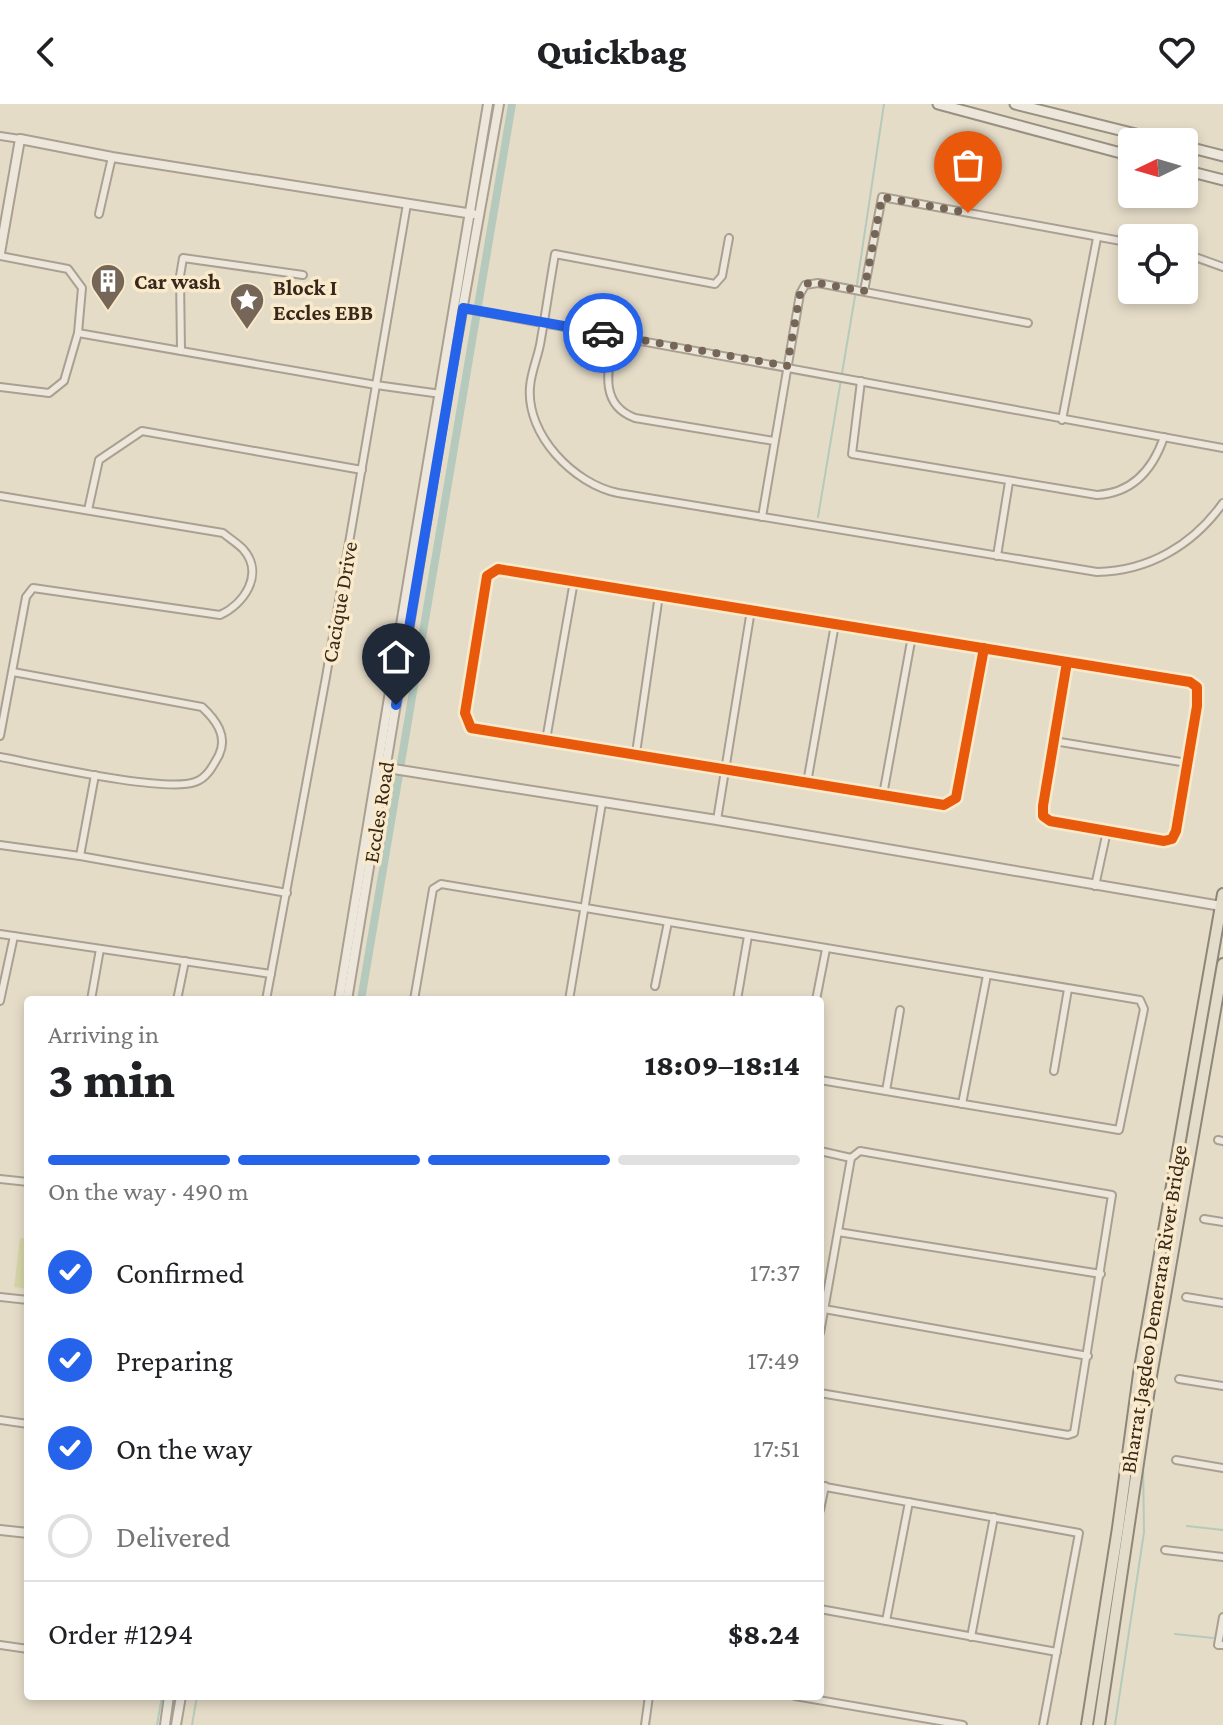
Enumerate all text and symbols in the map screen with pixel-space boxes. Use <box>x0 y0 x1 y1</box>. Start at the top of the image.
icon: back <box>24 30 68 74</box>
icon: heart <box>1155 30 1199 74</box>
text: Quickbag <box>536 32 687 72</box>
north arrow <box>1118 128 1198 208</box>
map controls <box>1118 128 1198 304</box>
pin <box>934 131 1002 213</box>
icon: bag <box>946 143 990 187</box>
button: locate <box>1118 224 1198 304</box>
building icon: Car wash <box>89 262 127 312</box>
place label: Car wash <box>134 269 221 294</box>
place label: Block I Eccles EBB <box>273 275 373 325</box>
place icon: Block I Eccles EBB <box>228 281 266 331</box>
courier <box>563 293 643 373</box>
icon: car <box>581 311 625 355</box>
street label: Cacique Drive <box>317 540 362 665</box>
pin <box>362 623 430 705</box>
icon: home <box>374 635 418 679</box>
street label: Eccles Road <box>358 759 399 865</box>
text: Arriving in <box>48 1020 159 1049</box>
text: 18:09–18:14 <box>644 1048 800 1081</box>
text: 3 min <box>48 1050 175 1108</box>
street label: Bharrat Jagdeo Demerara River Bridge <box>1115 1143 1192 1475</box>
text: On the way · 490 m <box>48 1177 249 1206</box>
icon: check <box>48 1250 92 1294</box>
text: Confirmed <box>116 1256 244 1289</box>
text: 17:37 <box>750 1258 800 1287</box>
icon: check <box>48 1338 92 1382</box>
text: Preparing <box>116 1344 233 1377</box>
text: 17:49 <box>748 1346 800 1375</box>
icon: check <box>48 1426 92 1470</box>
text: On the way <box>116 1432 252 1465</box>
text: 17:51 <box>753 1434 800 1463</box>
text: Delivered <box>116 1520 231 1553</box>
text: Order #1294 <box>48 1617 193 1650</box>
text: $8.24 <box>728 1617 800 1650</box>

